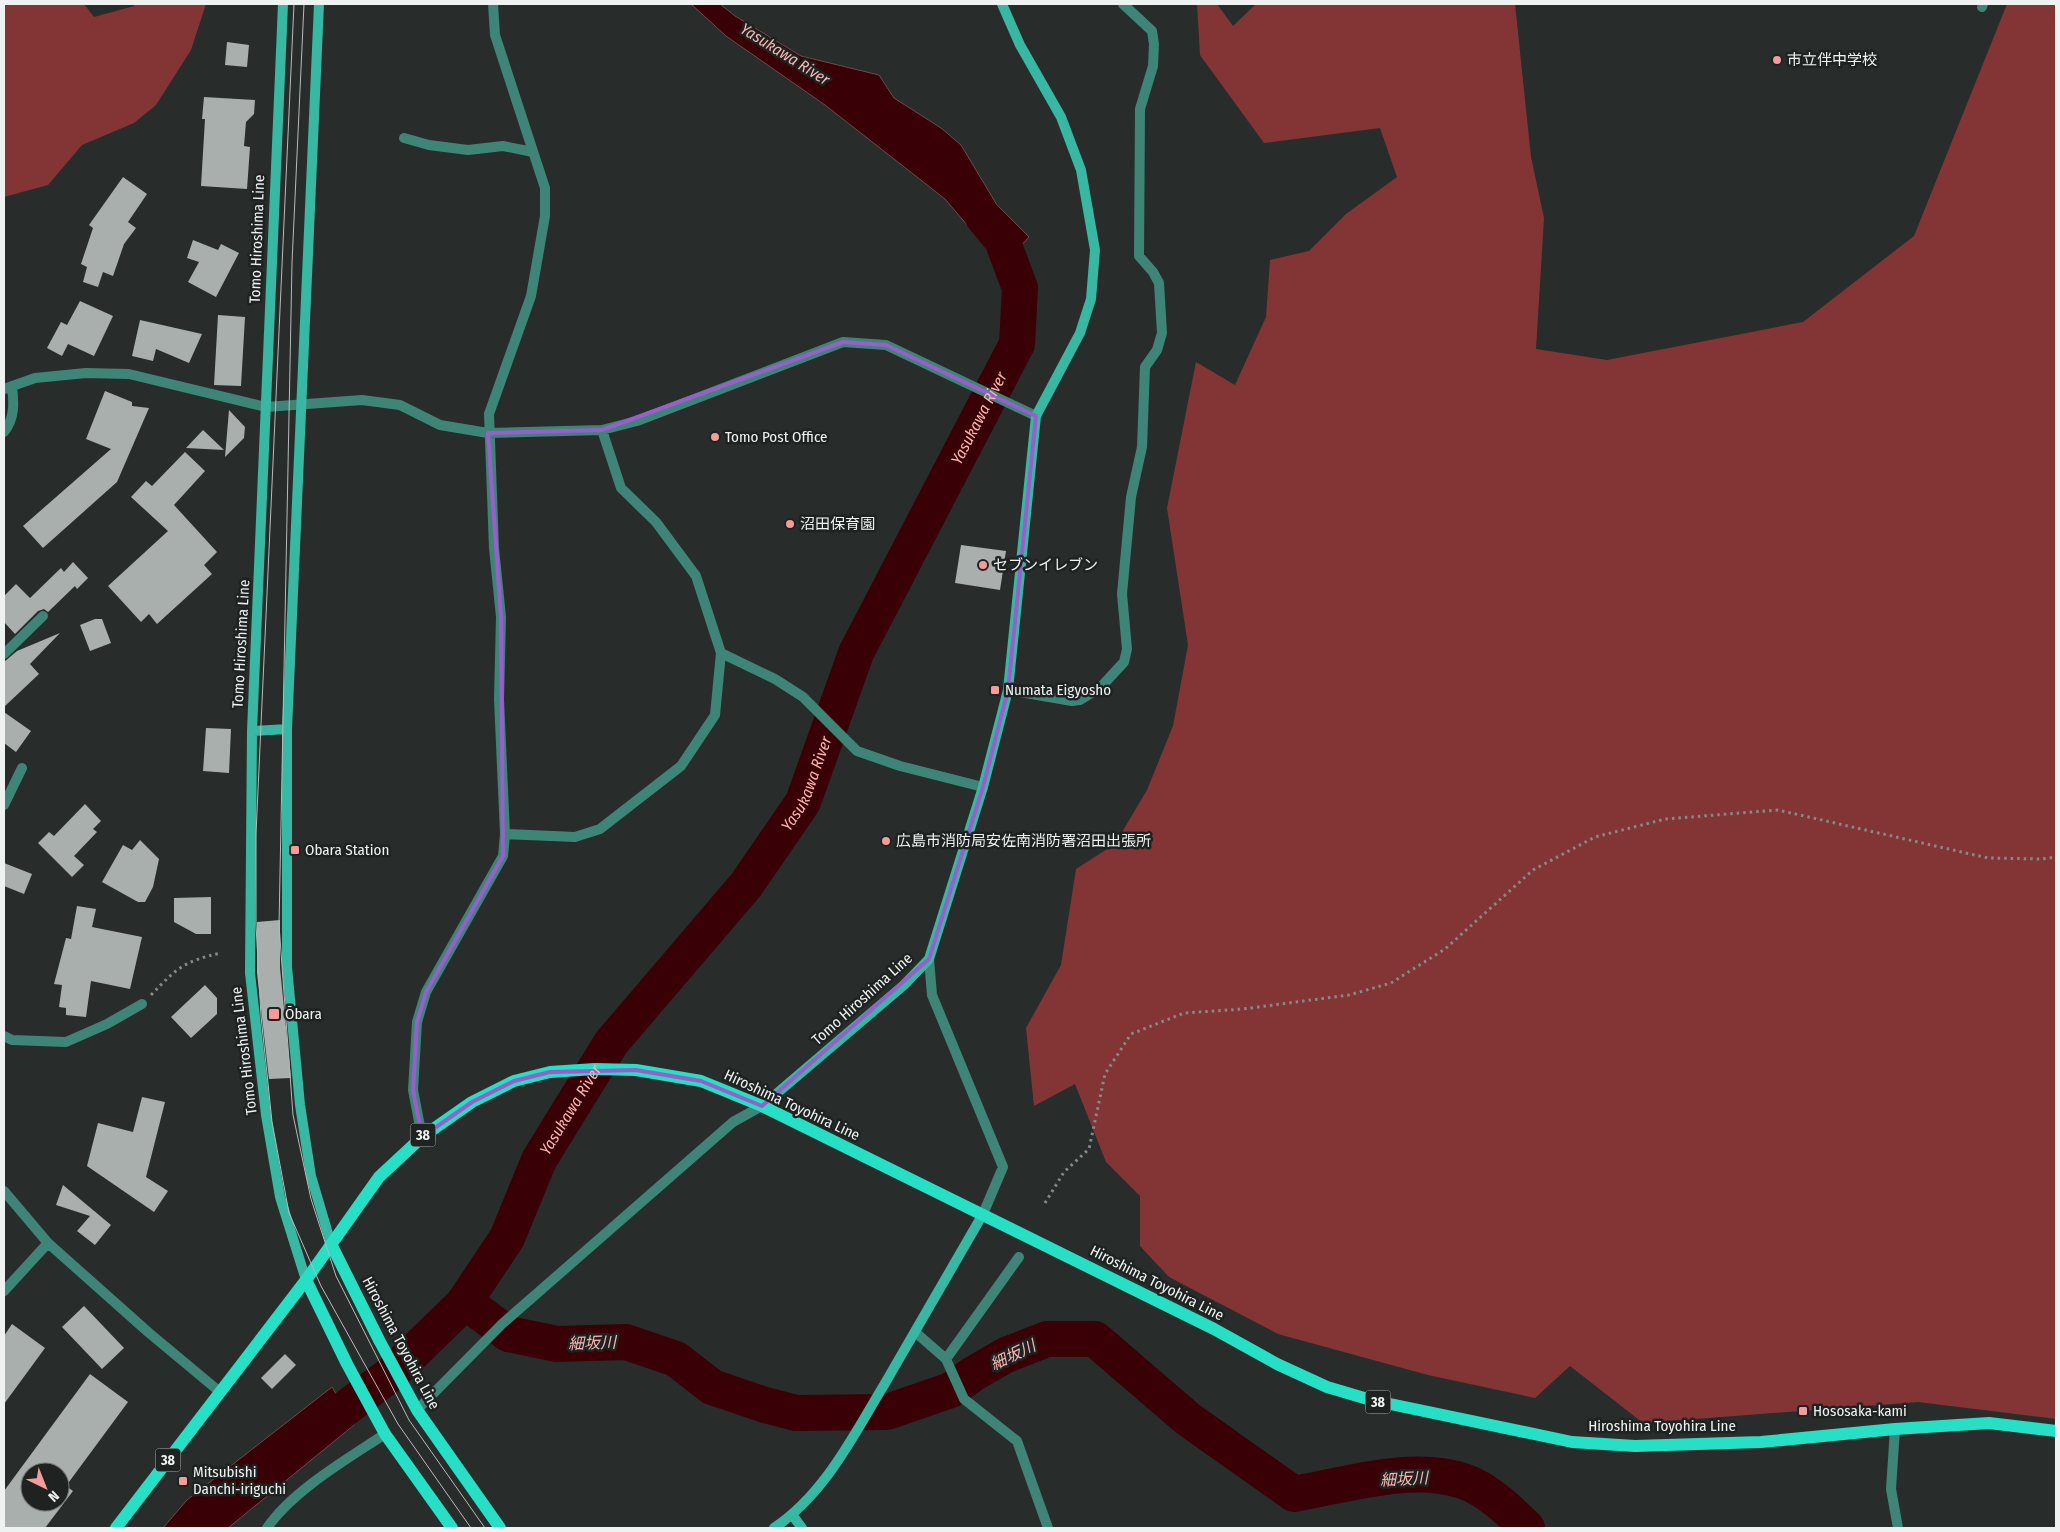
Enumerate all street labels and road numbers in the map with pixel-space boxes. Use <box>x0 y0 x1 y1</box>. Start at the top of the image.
street label: Tomo Hiroshima Line <box>246 174 268 304</box>
street label: Tomo Hiroshima Line <box>229 579 253 709</box>
street label: Tomo Hiroshima Line <box>808 949 916 1049</box>
street label: Tomo Hiroshima Line <box>227 986 261 1116</box>
street label: Hiroshima Toyohira Line <box>721 1066 863 1144</box>
road number: 38 <box>410 1124 436 1146</box>
street label: Hiroshima Toyohira Line <box>1087 1241 1227 1325</box>
street label: Hiroshima Toyohira Line <box>358 1274 444 1412</box>
road number: 38 <box>1366 1390 1390 1414</box>
street label: Hiroshima Toyohira Line <box>1588 1417 1736 1435</box>
road number: 38 <box>156 1448 180 1472</box>

